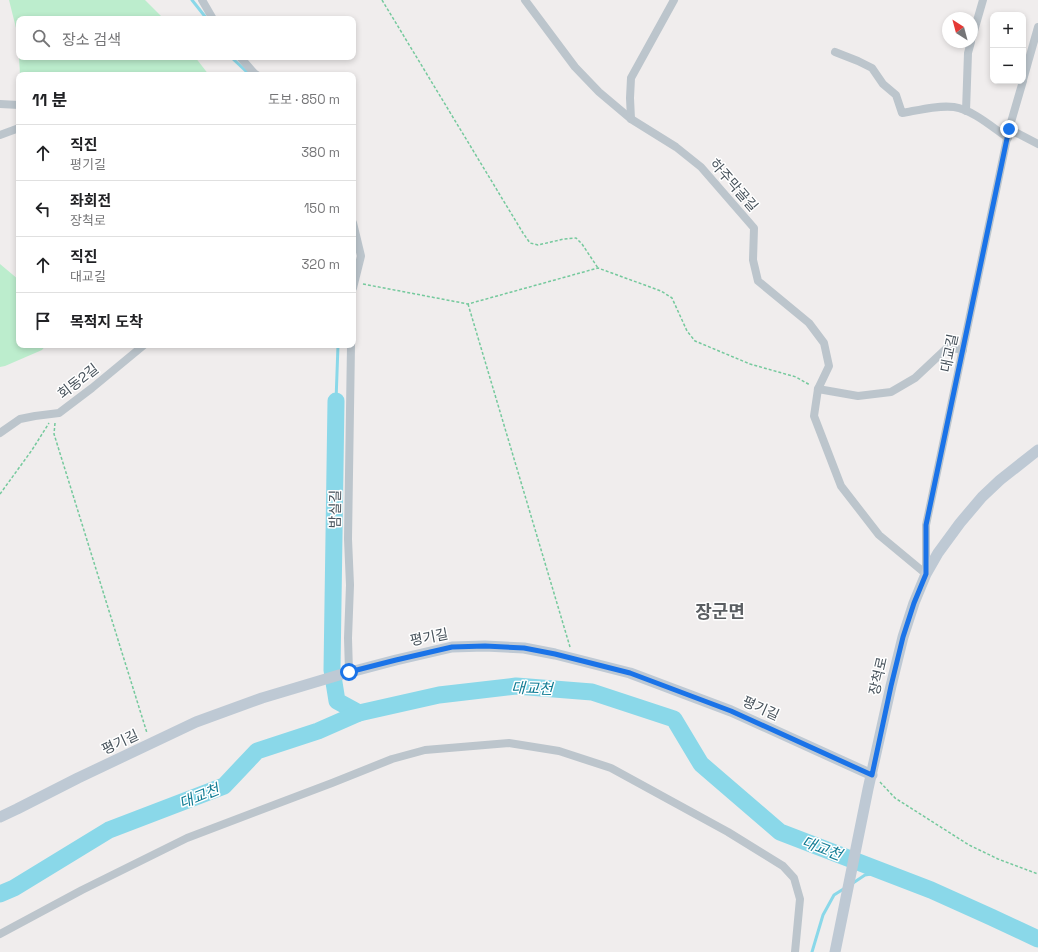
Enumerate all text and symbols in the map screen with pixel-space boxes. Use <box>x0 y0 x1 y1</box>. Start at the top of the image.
north arrow <box>942 12 978 48</box>
map controls <box>990 12 1026 84</box>
button: + <box>990 12 1026 48</box>
search box <box>16 16 356 60</box>
icon: search <box>30 27 52 49</box>
text: 장소 검색 <box>62 30 121 49</box>
button: − <box>990 48 1026 84</box>
text: 11 분 <box>32 89 67 111</box>
text: 도보 · 850 m <box>268 91 340 108</box>
route end <box>1000 120 1018 138</box>
text: 직진 <box>70 135 98 154</box>
icon: ahead <box>32 142 54 164</box>
text: 380 m <box>301 144 340 161</box>
street label: 하주막골길 <box>706 155 762 215</box>
text: 평기길 <box>70 156 106 173</box>
text: 좌회전 <box>70 191 111 210</box>
icon: left <box>32 198 54 220</box>
text: 150 m <box>304 200 340 217</box>
text: 장척로 <box>70 212 106 229</box>
text: 직진 <box>70 247 98 266</box>
icon: ahead <box>32 254 54 276</box>
text: 320 m <box>301 256 340 273</box>
text: 대교길 <box>70 268 106 285</box>
icon: arrive <box>32 310 54 332</box>
text: 목적지 도착 <box>70 312 143 331</box>
street label: 대교길 <box>936 332 962 374</box>
street label: 회동2길 <box>54 359 102 403</box>
street label: 밤실길 <box>326 490 344 528</box>
district label: 장군면 <box>695 600 745 623</box>
street label: 평기길 <box>408 624 450 650</box>
street label: 장척로 <box>865 655 891 697</box>
route start <box>340 663 358 681</box>
water label: 대교천 <box>511 678 555 698</box>
street label: 평기길 <box>740 692 782 724</box>
street label: 평기길 <box>99 726 141 758</box>
water label: 대교천 <box>176 779 224 813</box>
water label: 대교천 <box>799 832 847 865</box>

